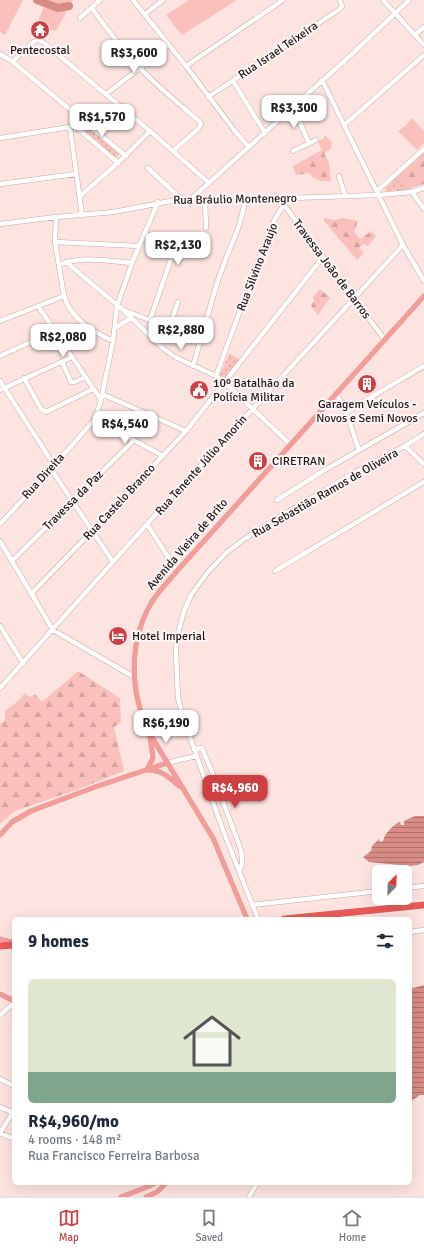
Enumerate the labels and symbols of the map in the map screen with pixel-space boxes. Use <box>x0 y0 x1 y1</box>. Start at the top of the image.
street label: Rua Israel Teixeira <box>236 18 321 83</box>
temple icon: Pentecostal <box>29 19 51 41</box>
pin: R$3,600 <box>97 40 171 74</box>
place label: Pentecostal <box>10 43 70 58</box>
pin: R$3,300 <box>257 95 331 129</box>
pin: R$1,570 <box>65 104 139 138</box>
street label: Rua Bráulio Montenegro <box>173 191 297 208</box>
street label: Travessa João de Barros <box>289 216 374 322</box>
street label: Rua Silvino Araujo <box>234 221 281 313</box>
pin: R$2,130 <box>141 232 215 266</box>
pin: R$2,880 <box>144 317 218 351</box>
pin: R$2,080 <box>26 324 100 358</box>
building icon: Garagem Veículos - Novos e Semi Novos <box>356 373 378 395</box>
place label: 10º Batalhão da Polícia Militar <box>213 376 294 405</box>
public building icon: 10º Batalhão da Polícia Militar <box>188 379 210 401</box>
place label: Garagem Veículos - Novos e Semi Novos <box>316 397 418 426</box>
pin: R$4,540 <box>88 411 162 445</box>
street label: Rua Tenente Júlio Amorin <box>152 412 250 519</box>
street label: Rua Sebastião Ramos de Oliveira <box>249 445 401 542</box>
street label: Rua Direita <box>19 450 68 503</box>
building icon: CIRETRAN <box>247 450 269 472</box>
place label: CIRETRAN <box>272 454 325 469</box>
street label: Rua Castelo Branco <box>80 461 159 544</box>
street label: Travessa da Paz <box>40 467 107 534</box>
street label: Avenida Vieira de Brito <box>144 496 231 593</box>
hotel icon: Hotel Imperial <box>107 625 129 647</box>
place label: Hotel Imperial <box>132 629 206 644</box>
pin: R$6,190 <box>129 710 203 744</box>
pin: R$4,960 <box>198 775 272 809</box>
north arrow <box>372 865 412 905</box>

